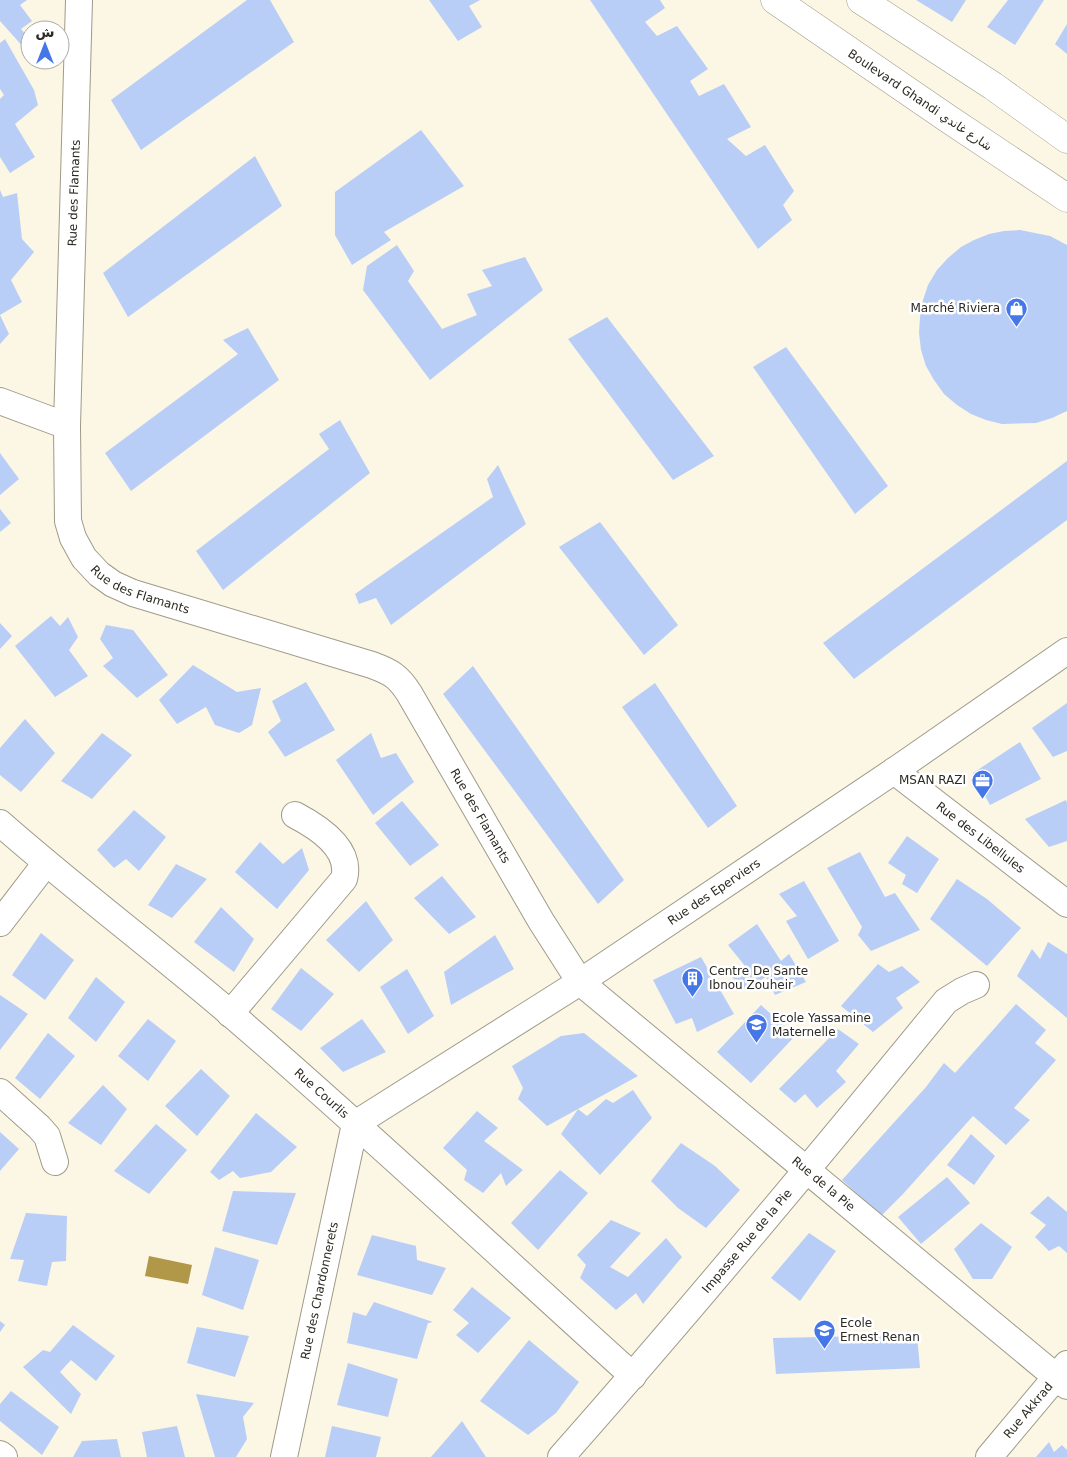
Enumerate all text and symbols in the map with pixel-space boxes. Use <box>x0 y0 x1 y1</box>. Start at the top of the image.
north arrow <box>20 20 70 70</box>
text: ش <box>35 24 55 40</box>
street label: Boulevard Ghandi شارع غاندي <box>845 46 995 154</box>
street label: Rue des Flamants <box>65 139 83 247</box>
shop icon: Marché Riviera <box>1004 296 1028 327</box>
place label: Marché Riviera <box>910 301 1000 315</box>
street label: Rue des Flamants <box>88 563 191 617</box>
street label: Rue des Flamants <box>447 766 513 866</box>
office icon: MSAN RAZI <box>970 768 994 799</box>
place label: MSAN RAZI <box>899 773 966 787</box>
street label: Rue des Libellules <box>933 799 1028 876</box>
street label: Rue des Eperviers <box>665 856 763 928</box>
place label: Centre De Sante Ibnou Zouheir <box>709 964 808 992</box>
building icon: Centre De Sante Ibnou Zouheir <box>681 966 705 997</box>
place label: Ecole Yassamine Maternelle <box>772 1011 871 1039</box>
school or university icon: Ecole Yassamine Maternelle <box>744 1013 768 1044</box>
street label: Rue Courlis <box>291 1066 351 1121</box>
street label: Rue de la Pie <box>789 1154 858 1214</box>
street label: Impasse Rue de la Pie <box>699 1186 795 1296</box>
street label: Rue des Chardonnerets <box>298 1221 341 1361</box>
place label: Ecole Ernest Renan <box>840 1316 920 1344</box>
school or university icon: Ecole Ernest Renan <box>812 1318 836 1349</box>
street label: Rue Akkrad <box>1001 1379 1056 1441</box>

